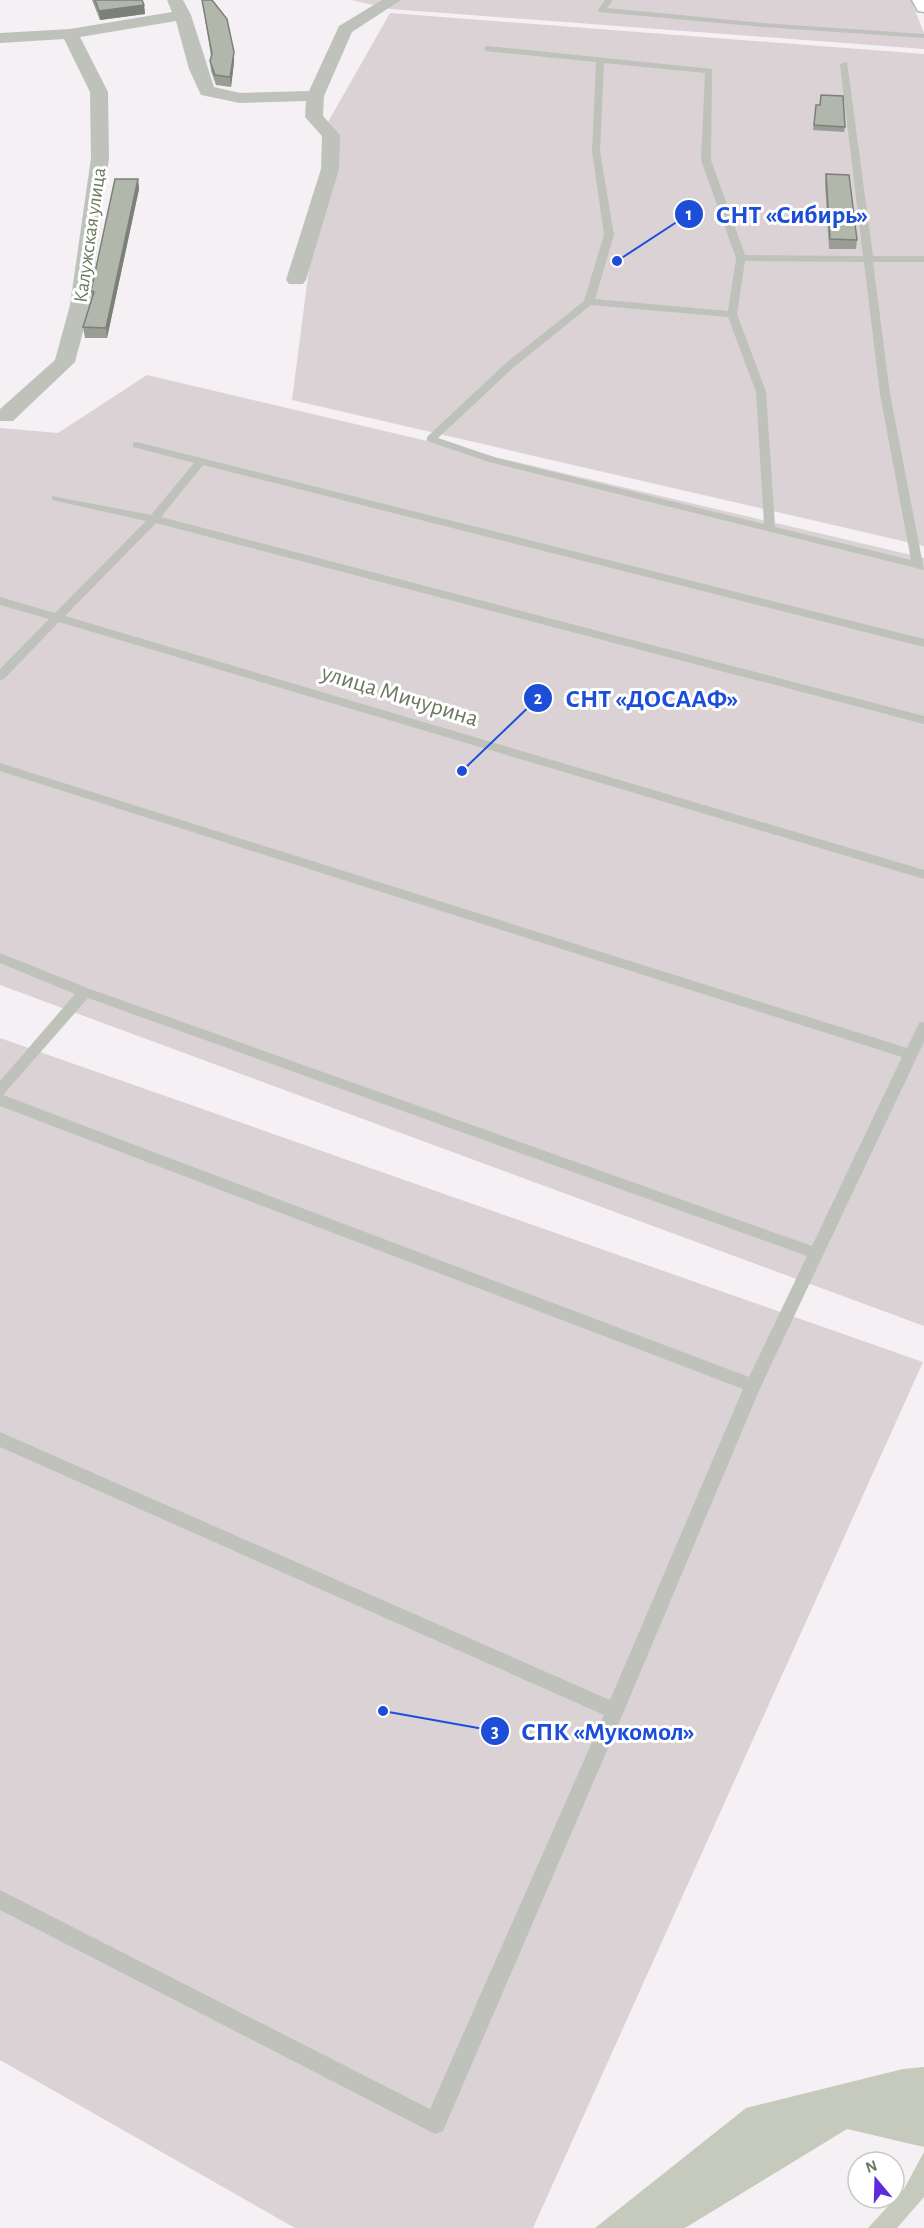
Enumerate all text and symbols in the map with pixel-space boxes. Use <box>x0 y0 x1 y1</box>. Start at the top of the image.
street label: Калужская улица <box>71 166 109 304</box>
callout: СНТ «Сибирь» <box>674 192 880 236</box>
text: СНТ «Сибирь» <box>716 202 868 228</box>
text: 1 <box>686 206 692 224</box>
street label: улица Мичурина <box>318 660 481 731</box>
callout: СНТ «ДОСААФ» <box>523 676 750 720</box>
text: СНТ «ДОСААФ» <box>566 686 738 712</box>
text: 2 <box>534 690 543 708</box>
callout: СПК «Мукомол» <box>480 1709 707 1753</box>
text: СПК «Мукомол» <box>521 1719 695 1745</box>
text: 3 <box>491 1723 499 1741</box>
north arrow <box>846 2150 906 2210</box>
text: N <box>864 2157 879 2176</box>

